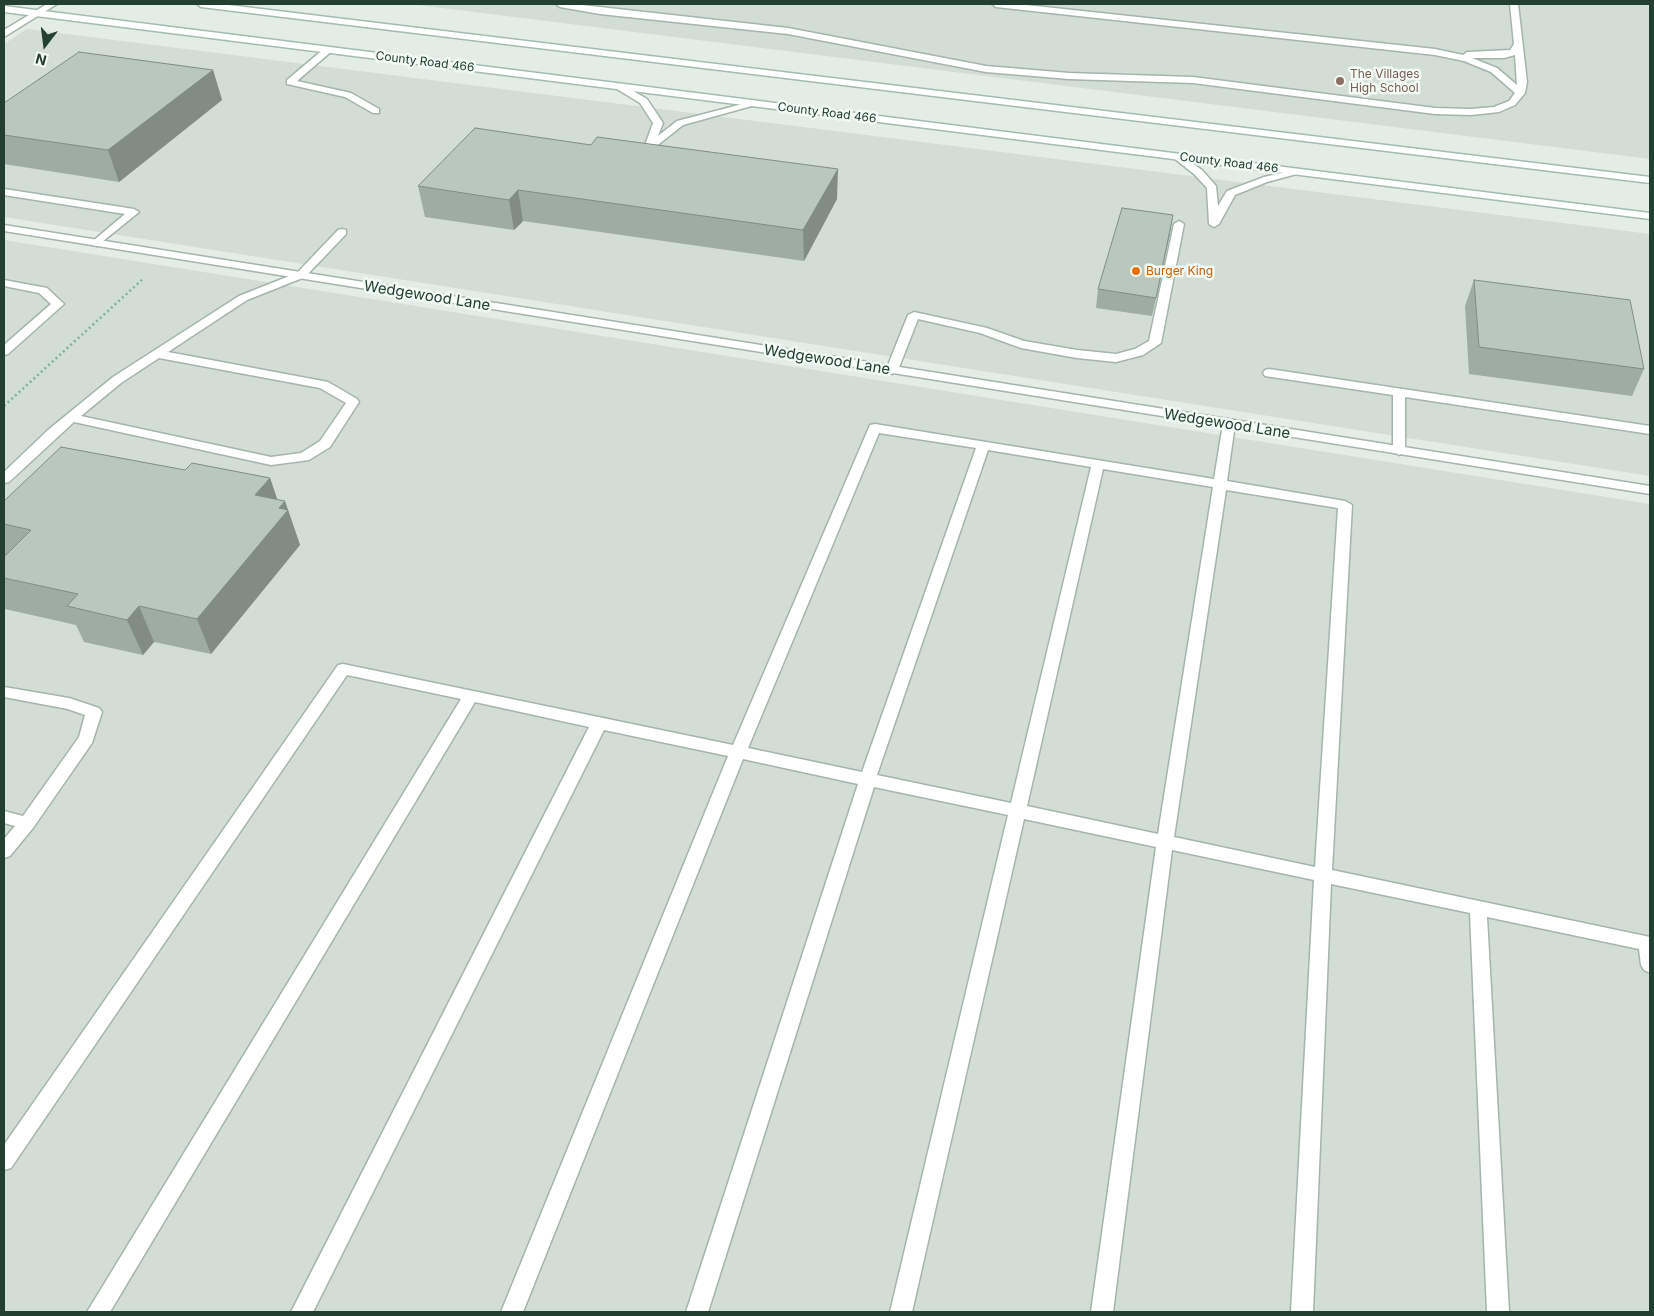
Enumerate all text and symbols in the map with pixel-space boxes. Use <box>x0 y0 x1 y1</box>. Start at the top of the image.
north arrow <box>20 20 70 70</box>
street label: County Road 466 <box>375 49 475 75</box>
text: N <box>34 50 48 70</box>
place label: The Villages High School <box>1350 67 1420 95</box>
marker: The Villages High School <box>1334 75 1346 87</box>
street label: County Road 466 <box>777 100 877 126</box>
street label: County Road 466 <box>1179 150 1279 176</box>
place label: Burger King <box>1146 264 1213 278</box>
marker: Burger King <box>1130 265 1142 277</box>
street label: Wedgewood Lane <box>363 277 491 315</box>
street label: Wedgewood Lane <box>763 341 891 379</box>
street label: Wedgewood Lane <box>1163 405 1291 443</box>

